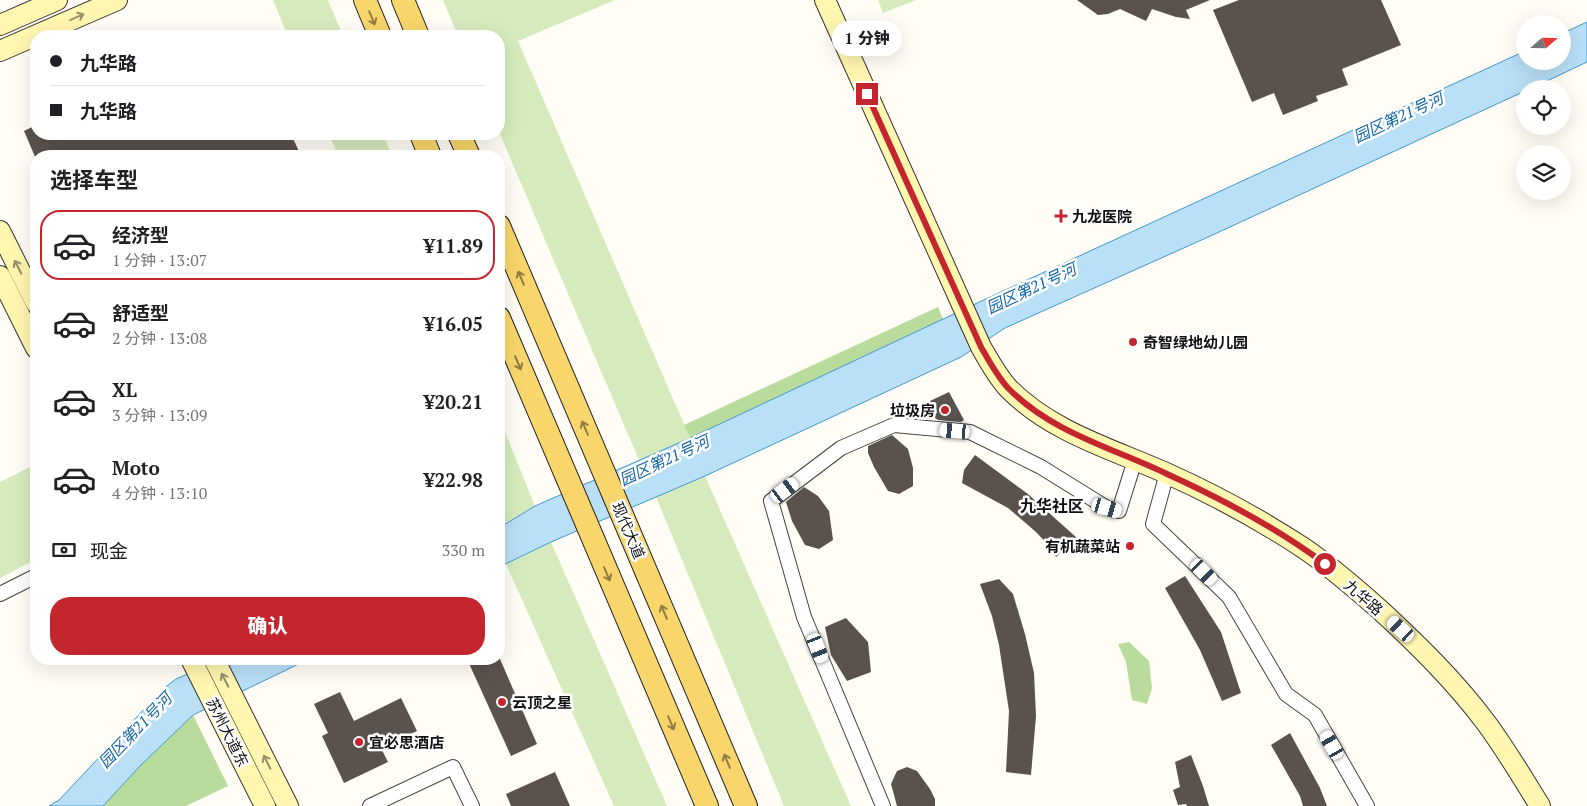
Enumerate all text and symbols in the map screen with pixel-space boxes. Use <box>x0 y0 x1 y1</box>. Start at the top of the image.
one-way arrow <box>368 10 378 25</box>
one-way arrow <box>69 12 84 22</box>
north arrow <box>1516 15 1571 70</box>
map controls <box>1516 15 1571 200</box>
callout: 1 分钟 <box>832 22 902 56</box>
text: 1 分钟 <box>844 27 890 49</box>
text: 九华路 <box>80 50 137 75</box>
button: locate <box>1516 80 1571 135</box>
route end <box>856 83 878 105</box>
water label: 园区第21号河 <box>1349 85 1449 147</box>
text: 九华路 <box>80 98 137 123</box>
button: layers <box>1516 145 1571 200</box>
text: 选择车型 <box>50 165 138 194</box>
place label: 九龙医院 <box>1072 206 1132 226</box>
marker: 九龙医院 <box>1054 209 1068 223</box>
text: 经济型 <box>112 222 169 247</box>
icon: car <box>52 223 97 268</box>
text: ¥11.89 <box>424 233 483 258</box>
text: 1 分钟 · 13:07 <box>112 249 207 271</box>
water label: 园区第21号河 <box>982 256 1082 318</box>
one-way arrow <box>13 260 22 275</box>
one-way arrow <box>516 271 525 287</box>
text: 舒适型 <box>112 300 169 325</box>
icon: car <box>52 301 97 346</box>
text: ¥16.05 <box>424 311 483 336</box>
text: 2 分钟 · 13:08 <box>112 327 207 349</box>
place label: 奇智绿地幼儿园 <box>1143 332 1248 352</box>
marker: 奇智绿地幼儿园 <box>1127 336 1139 348</box>
one-way arrow <box>513 355 523 370</box>
text: XL <box>112 377 137 402</box>
icon: car <box>52 379 97 424</box>
text: ¥20.21 <box>424 389 483 414</box>
place label: 垃圾房 <box>890 400 935 420</box>
text: 3 分钟 · 13:09 <box>112 404 207 426</box>
marker: 垃圾房 <box>939 404 951 416</box>
one-way arrow <box>579 421 589 436</box>
car <box>939 422 970 440</box>
water label: 园区第21号河 <box>615 428 715 490</box>
text: Moto <box>112 455 160 480</box>
icon: car <box>52 457 97 502</box>
text: ¥22.98 <box>424 467 483 492</box>
car <box>768 475 801 505</box>
text: 4 分钟 · 13:10 <box>112 482 207 504</box>
district label: 九华社区 <box>1020 495 1084 517</box>
car <box>1090 497 1123 519</box>
street label: 现代大道 <box>608 498 650 562</box>
icon: cash <box>50 536 78 564</box>
place label: 有机蔬菜站 <box>1045 536 1120 556</box>
text: 现金 <box>90 538 128 563</box>
text: 330 m <box>442 539 485 561</box>
marker: 有机蔬菜站 <box>1124 540 1136 552</box>
route start <box>1314 553 1336 575</box>
car <box>1188 556 1219 588</box>
one-way arrow <box>603 566 613 581</box>
street label: 九华路 <box>1340 575 1388 619</box>
button: 确认 <box>50 597 485 655</box>
one-way arrow <box>658 604 667 619</box>
car <box>1384 613 1417 645</box>
car <box>805 631 830 665</box>
one-way arrow <box>220 673 230 688</box>
water label: 园区第21号河 <box>93 685 179 772</box>
place label: 云顶之星 <box>512 692 572 712</box>
street label: 苏州大道东 <box>202 694 254 770</box>
marker: 云顶之星 <box>496 696 508 708</box>
one-way arrow <box>667 715 677 730</box>
car <box>1318 728 1345 762</box>
place label: 宜必思酒店 <box>369 732 444 752</box>
marker: 宜必思酒店 <box>353 736 365 748</box>
one-way arrow <box>722 754 732 769</box>
one-way arrow <box>261 755 271 770</box>

